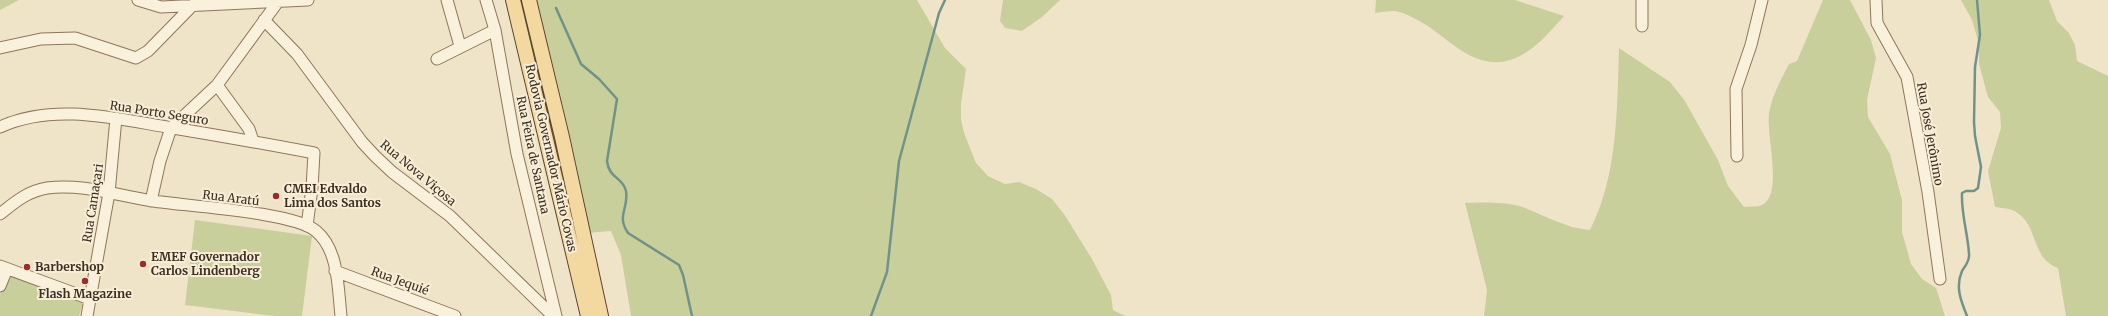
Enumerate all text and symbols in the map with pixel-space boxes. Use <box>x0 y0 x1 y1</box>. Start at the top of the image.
street label: Rodovia Governador Mário Covas <box>523 63 580 253</box>
street label: Rua José Jerônimo <box>1914 81 1947 187</box>
street label: Rua Feira de Santana <box>514 95 553 216</box>
street label: Rua Porto Seguro <box>109 97 209 128</box>
street label: Rua Nova Viçosa <box>377 137 460 209</box>
street label: Rua Camaçari <box>79 162 106 243</box>
place label: CMEI Edvaldo Lima dos Santos <box>284 181 381 210</box>
street label: Rua Aratú <box>202 187 261 208</box>
marker: CMEI Edvaldo Lima dos Santos <box>271 191 281 201</box>
place label: EMEF Governador Carlos Lindenberg <box>151 249 260 278</box>
place label: Barbershop <box>35 259 104 274</box>
marker: EMEF Governador Carlos Lindenberg <box>138 259 148 269</box>
marker: Barbershop <box>22 262 32 272</box>
street label: Rua Jequié <box>369 263 431 298</box>
marker: Flash Magazine <box>80 276 90 286</box>
place label: Flash Magazine <box>38 286 132 301</box>

